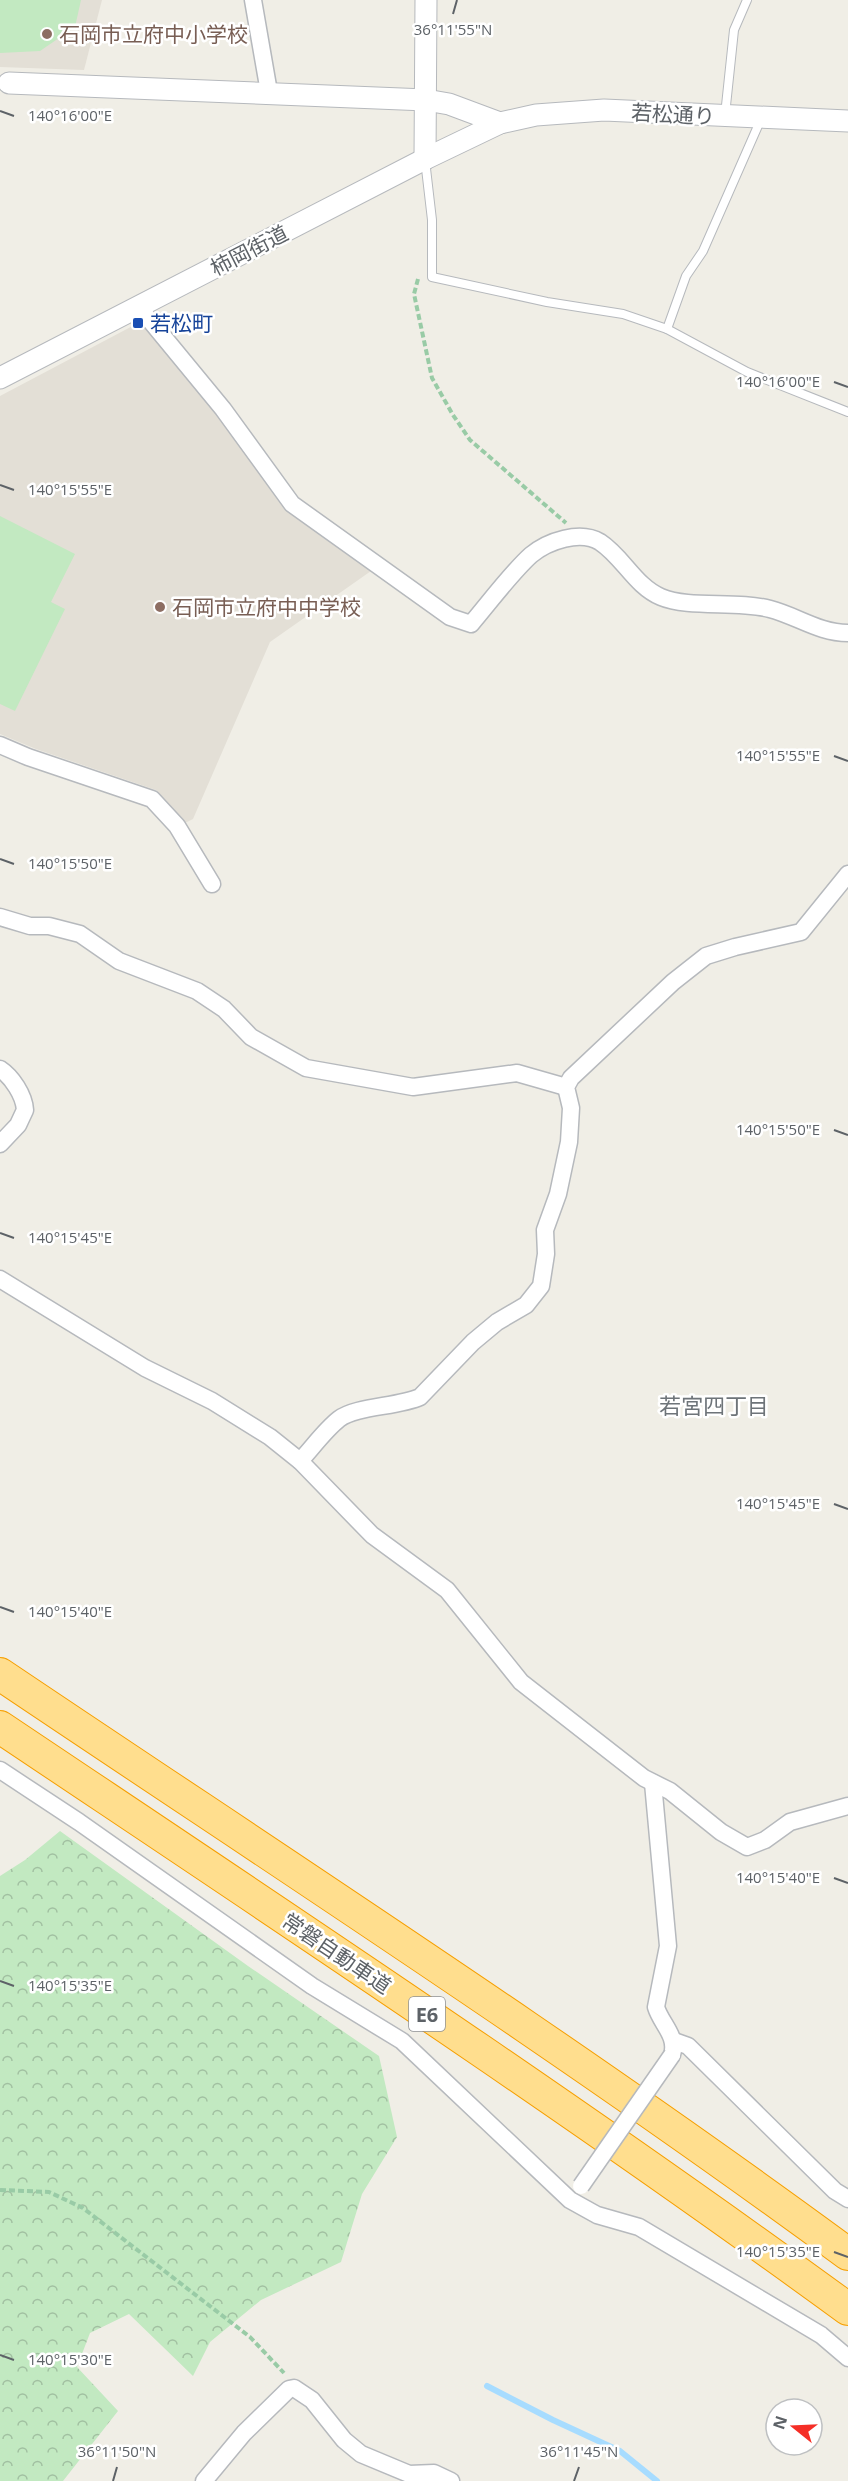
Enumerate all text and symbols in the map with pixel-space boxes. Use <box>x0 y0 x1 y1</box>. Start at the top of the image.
text: 36°11'55"N <box>414 19 492 39</box>
place label: 石岡市立府中小学校 <box>59 20 248 48</box>
marker: 石岡市立府中小学校 <box>40 27 54 41</box>
street label: 若松通り <box>630 98 716 130</box>
text: 140°16'00"E <box>28 105 112 125</box>
street label: 柿岡街道 <box>205 218 293 282</box>
place label: 若松町 <box>150 309 213 337</box>
marker: 若松町 <box>131 316 145 330</box>
text: 140°16'00"E <box>736 371 820 391</box>
text: 140°15'55"E <box>28 479 112 499</box>
place label: 石岡市立府中中学校 <box>172 593 361 621</box>
marker: 石岡市立府中中学校 <box>153 600 167 614</box>
text: 140°15'55"E <box>736 745 820 765</box>
text: 140°15'50"E <box>28 853 112 873</box>
text: 140°15'50"E <box>736 1119 820 1139</box>
text: 140°15'45"E <box>28 1227 112 1247</box>
district label: 若宮四丁目 <box>659 1390 769 1420</box>
text: 140°15'45"E <box>736 1493 820 1513</box>
text: 140°15'40"E <box>28 1601 112 1621</box>
text: 140°15'40"E <box>736 1867 820 1887</box>
street label: 常磐自動車道 <box>277 1906 397 2000</box>
text: 140°15'35"E <box>28 1975 112 1995</box>
road number: E6 <box>409 1997 445 2031</box>
text: 140°15'35"E <box>736 2241 820 2261</box>
text: 140°15'30"E <box>28 2349 112 2369</box>
north arrow <box>764 2397 824 2457</box>
text: N <box>767 2413 792 2432</box>
text: 36°11'50"N <box>78 2441 156 2461</box>
text: 36°11'45"N <box>540 2441 618 2461</box>

